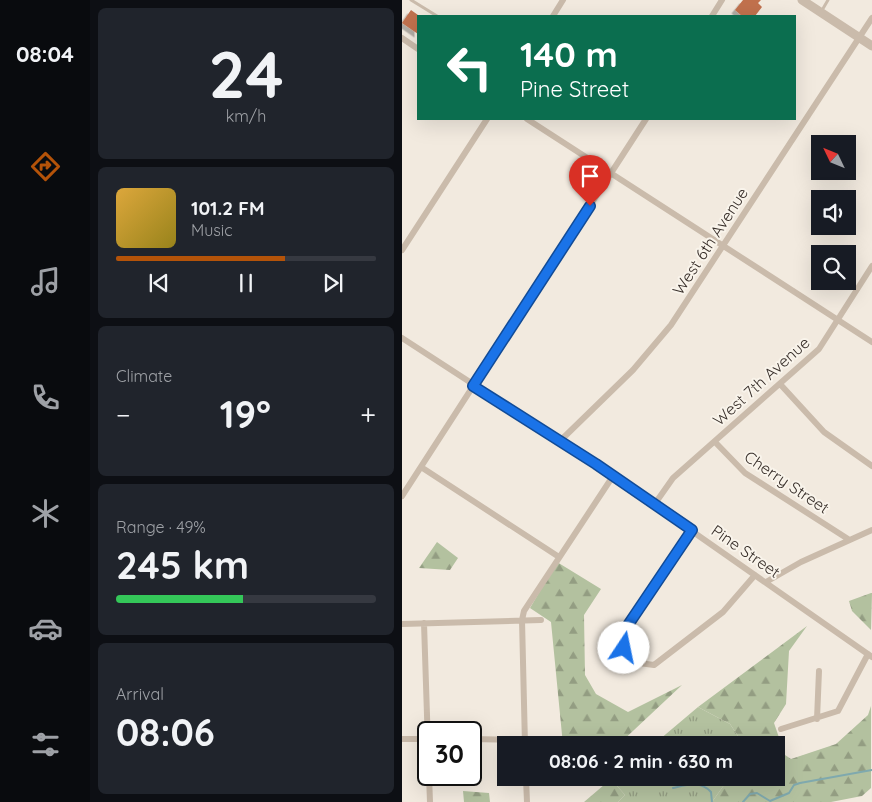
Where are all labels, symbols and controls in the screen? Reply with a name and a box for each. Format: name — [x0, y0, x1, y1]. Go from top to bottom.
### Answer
text: 140 m — [520, 32, 618, 76]
text: 24 — [208, 33, 284, 114]
icon: left — [437, 35, 502, 100]
text: 08:04 — [16, 40, 74, 68]
text: Pine Street — [520, 75, 629, 103]
text: km/h — [226, 106, 266, 126]
north arrow — [811, 135, 856, 180]
map controls — [811, 135, 856, 290]
icon: directions — [28, 149, 63, 184]
pin — [569, 155, 611, 206]
icon: arrive — [576, 162, 604, 190]
street label: West 6th Avenue — [668, 184, 752, 298]
button: sound — [811, 190, 856, 235]
text: 101.2 FM — [191, 196, 265, 220]
text: Music — [191, 220, 233, 240]
button: search — [811, 245, 856, 290]
icon: music — [28, 264, 63, 299]
icon: previous — [145, 269, 173, 297]
icon: pause — [232, 269, 260, 297]
icon: next — [319, 269, 347, 297]
street label: West 7th Avenue — [708, 332, 814, 430]
text: Climate — [116, 366, 172, 386]
icon: phone — [28, 380, 63, 415]
text: 19° — [220, 390, 271, 438]
text: − — [116, 397, 131, 432]
text: + — [360, 397, 376, 432]
street label: Cherry Street — [741, 446, 833, 518]
icon: climate — [28, 496, 63, 531]
text: Range · 49% — [116, 517, 206, 537]
street label: Pine Street — [708, 520, 784, 582]
text: 245 km — [116, 541, 249, 589]
icon: car — [28, 611, 63, 646]
position arrow — [597, 621, 649, 673]
text: Arrival — [116, 684, 164, 704]
text: 08:06 — [116, 708, 215, 756]
speed limit sign: 30 — [417, 721, 482, 786]
icon: filters — [28, 727, 63, 762]
text: 08:06 · 2 min · 630 m — [549, 749, 733, 773]

